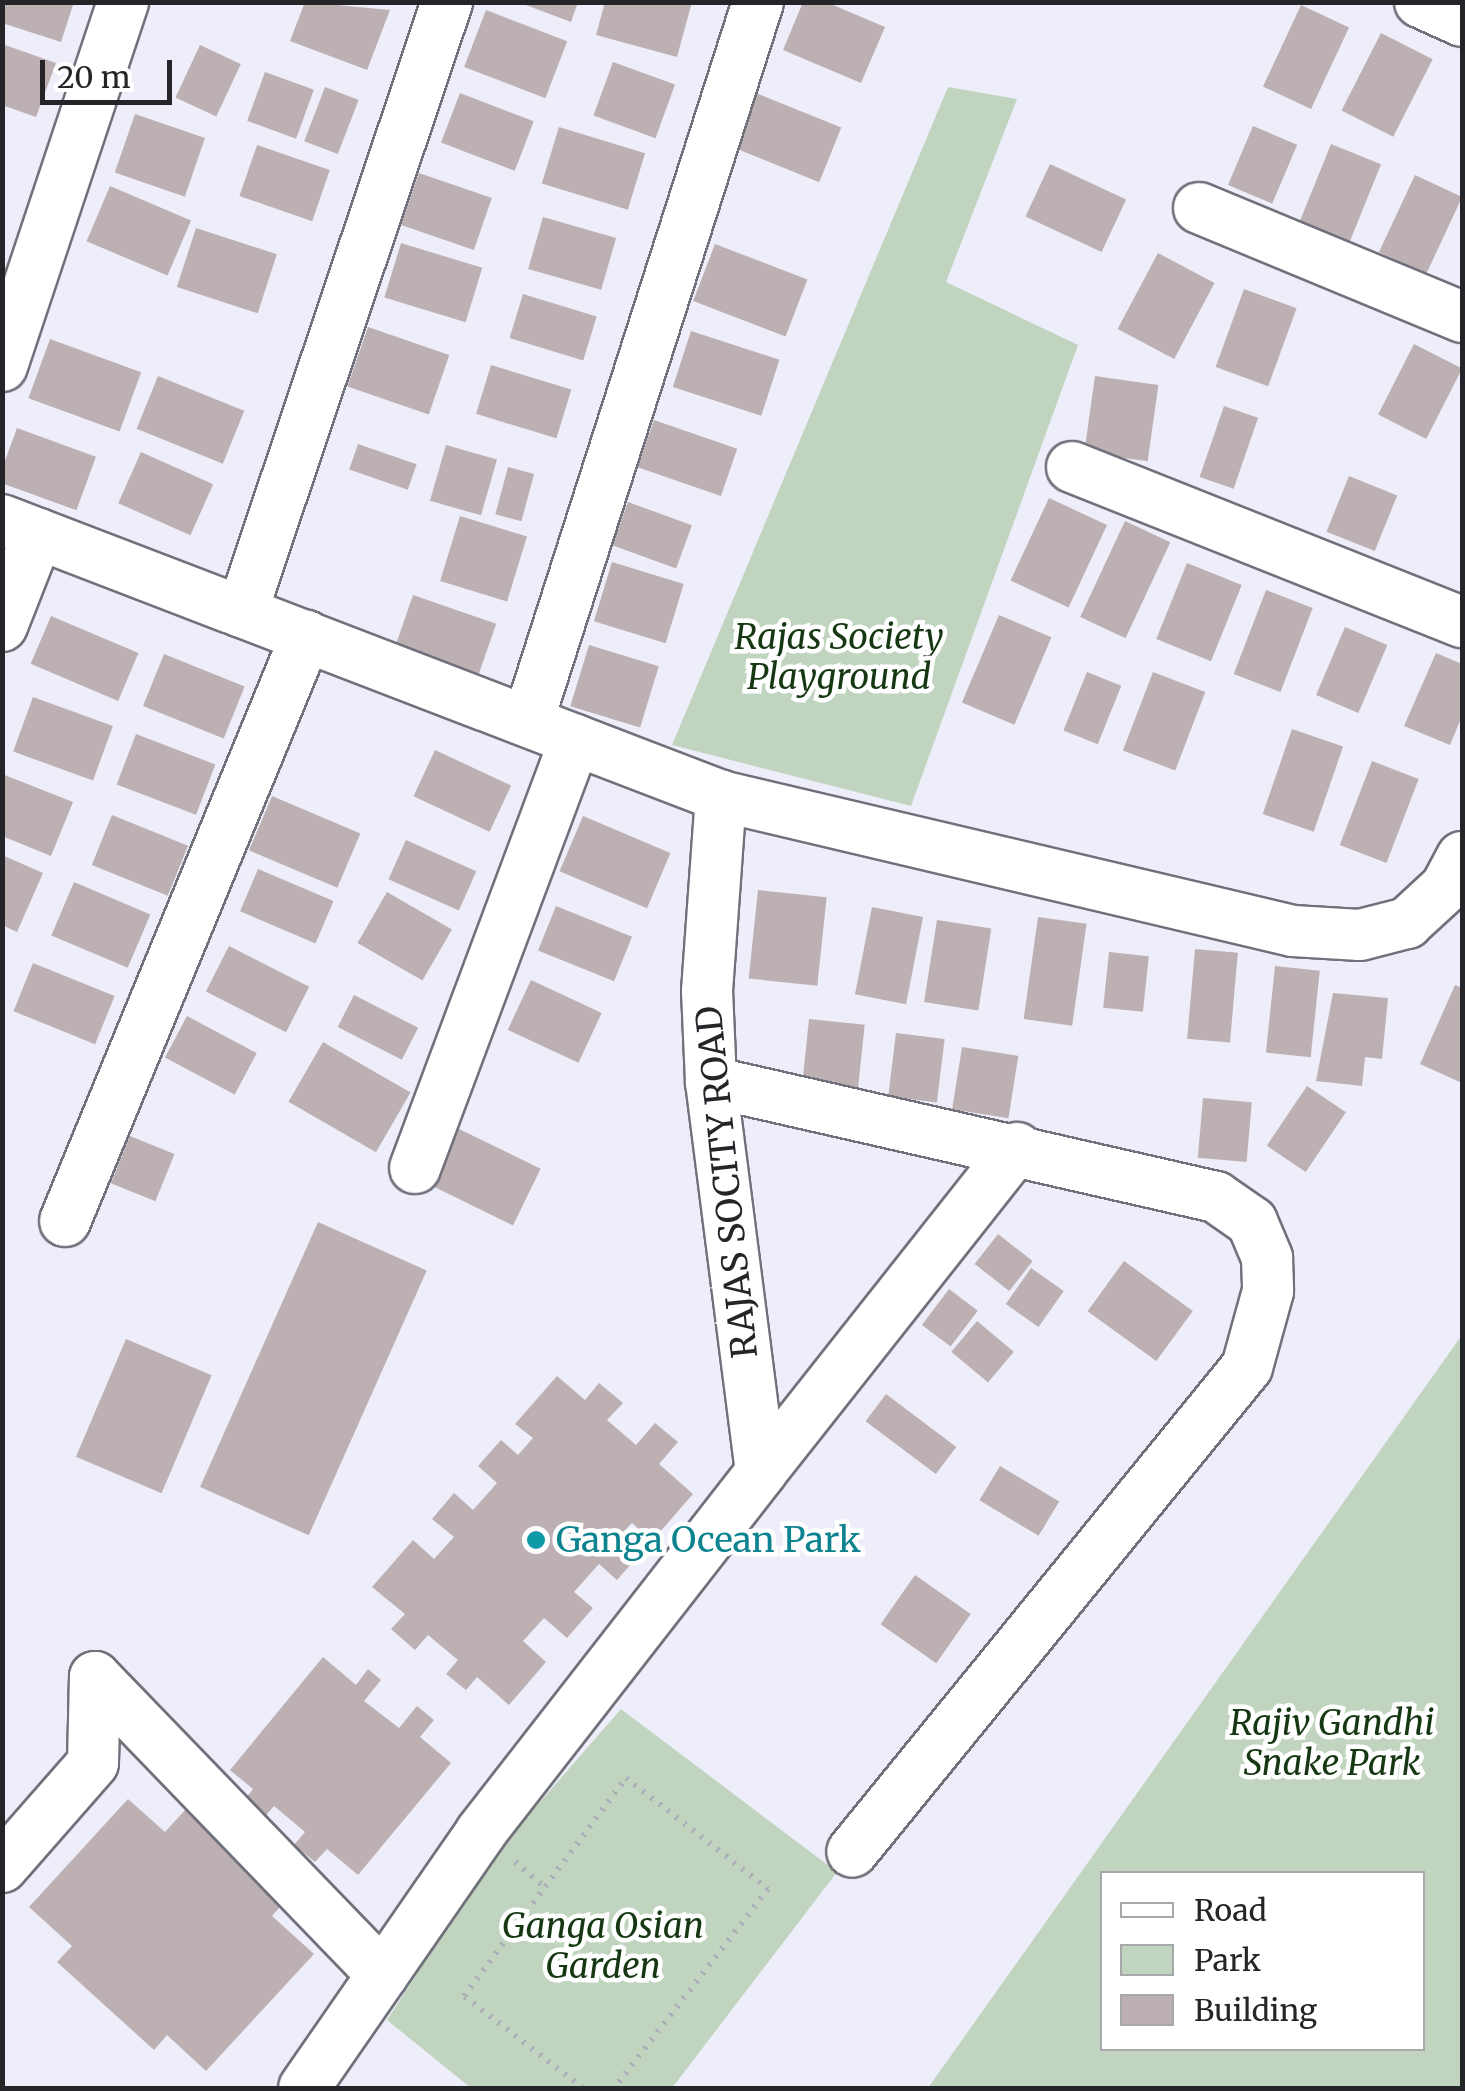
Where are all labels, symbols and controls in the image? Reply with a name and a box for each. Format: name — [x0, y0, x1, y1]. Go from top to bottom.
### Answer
scale bar — [45, 40, 178, 102]
text: 20 m — [57, 58, 130, 96]
park label: Rajas Society Playground — [734, 616, 944, 698]
street label: RAJAS SOCITY ROAD — [688, 1004, 766, 1360]
place label: Ganga Ocean Park — [556, 1519, 861, 1561]
marker: Ganga Ocean Park — [525, 1529, 547, 1551]
park label: Rajiv Gandhi Snake Park — [1229, 1702, 1435, 1784]
legend — [1100, 1871, 1425, 2051]
text: Road — [1194, 1891, 1267, 1929]
park label: Ganga Osian Garden — [502, 1905, 704, 1987]
text: Park — [1194, 1941, 1261, 1979]
text: Building — [1194, 1991, 1317, 2029]

